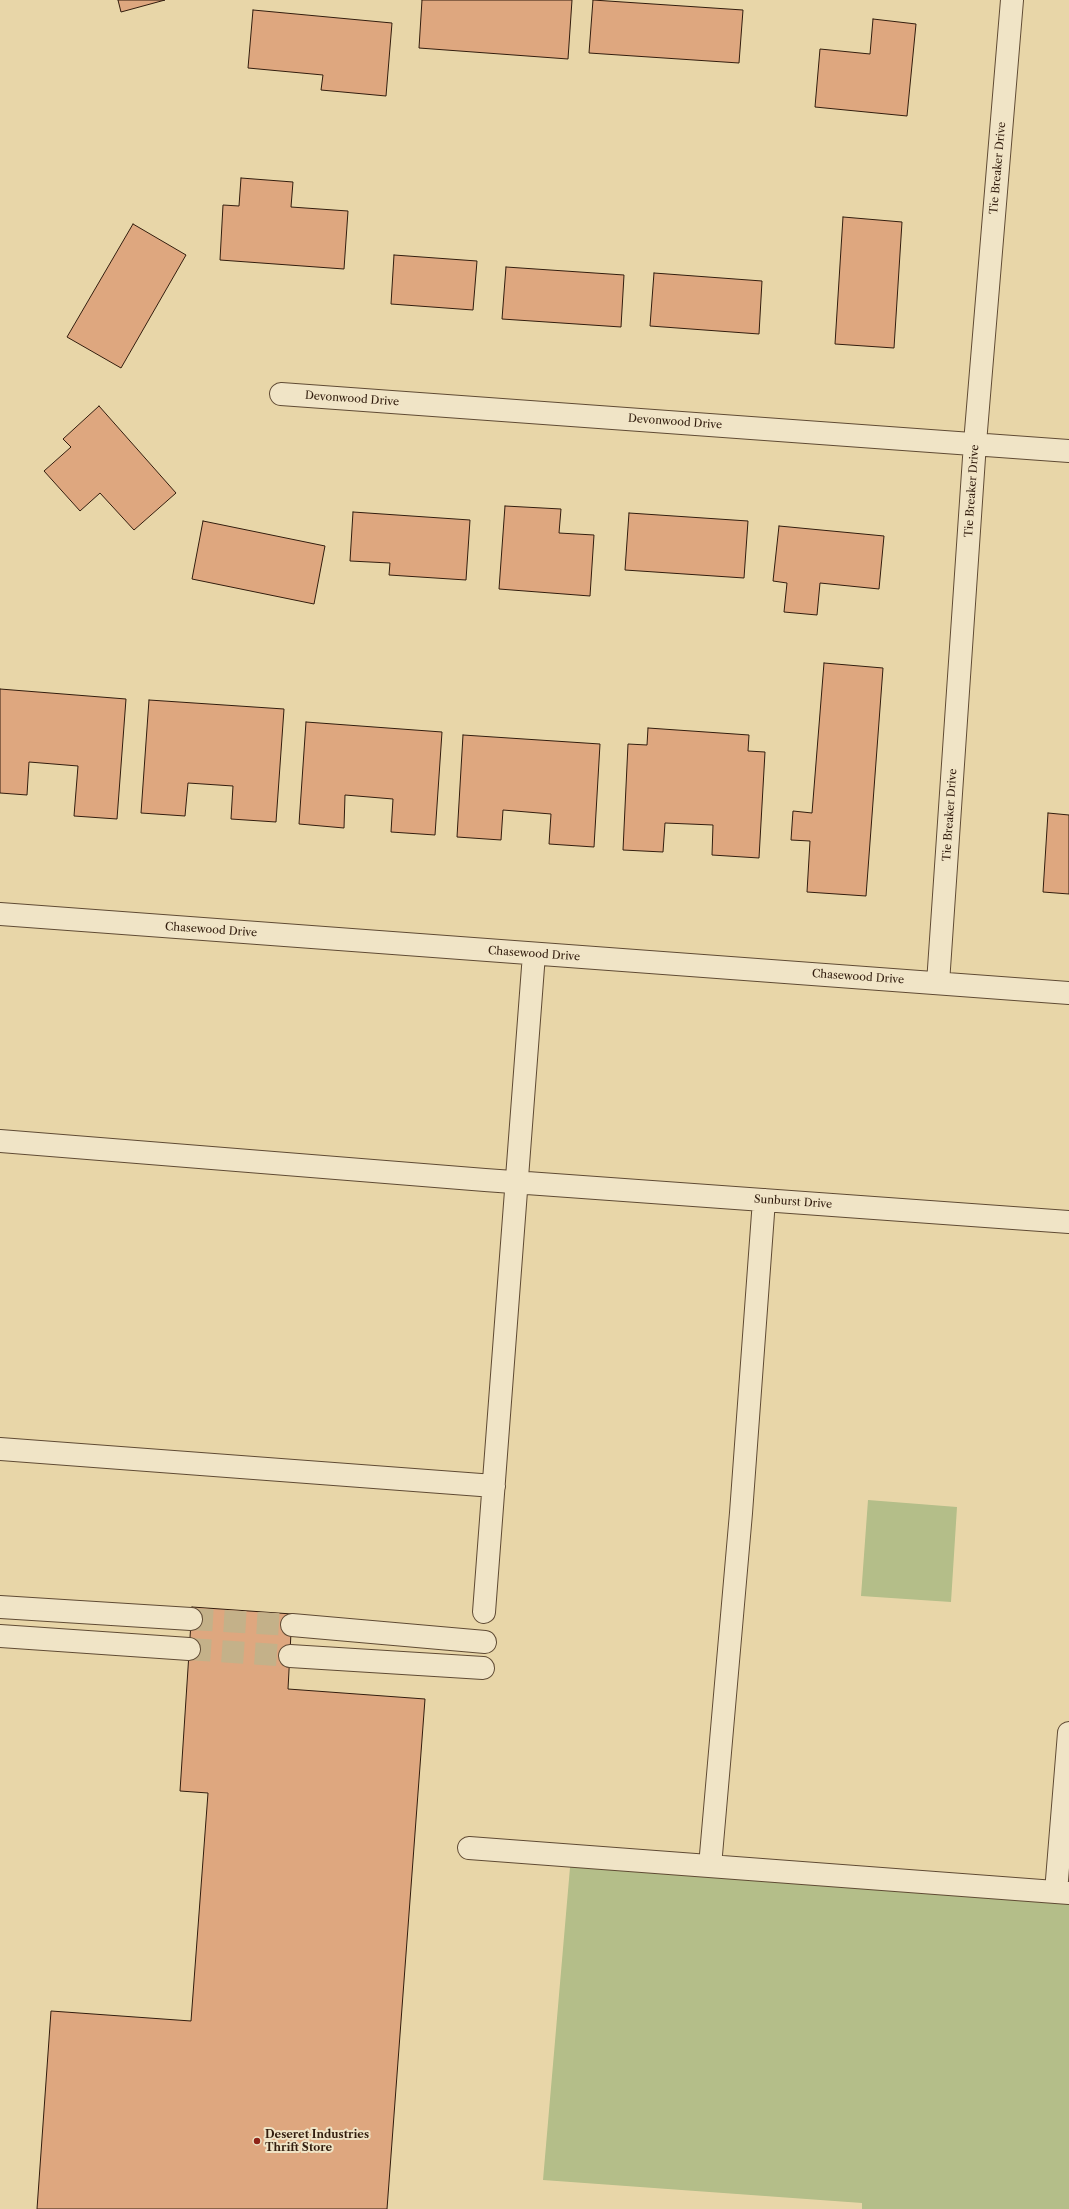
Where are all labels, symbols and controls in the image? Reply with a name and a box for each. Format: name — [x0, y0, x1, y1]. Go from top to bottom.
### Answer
street label: Tie Breaker Drive — [987, 121, 1009, 215]
street label: Devonwood Drive — [304, 389, 400, 409]
street label: Devonwood Drive — [627, 412, 723, 432]
street label: Tie Breaker Drive — [962, 444, 982, 538]
street label: Tie Breaker Drive — [940, 768, 960, 862]
street label: Chasewood Drive — [164, 920, 258, 940]
street label: Chasewood Drive — [487, 944, 581, 964]
street label: Chasewood Drive — [811, 967, 905, 987]
street label: Sunburst Drive — [753, 1193, 833, 1211]
place label: Deseret Industries Thrift Store — [265, 2128, 369, 2154]
marker: Deseret Industries Thrift Store — [252, 2136, 262, 2146]

